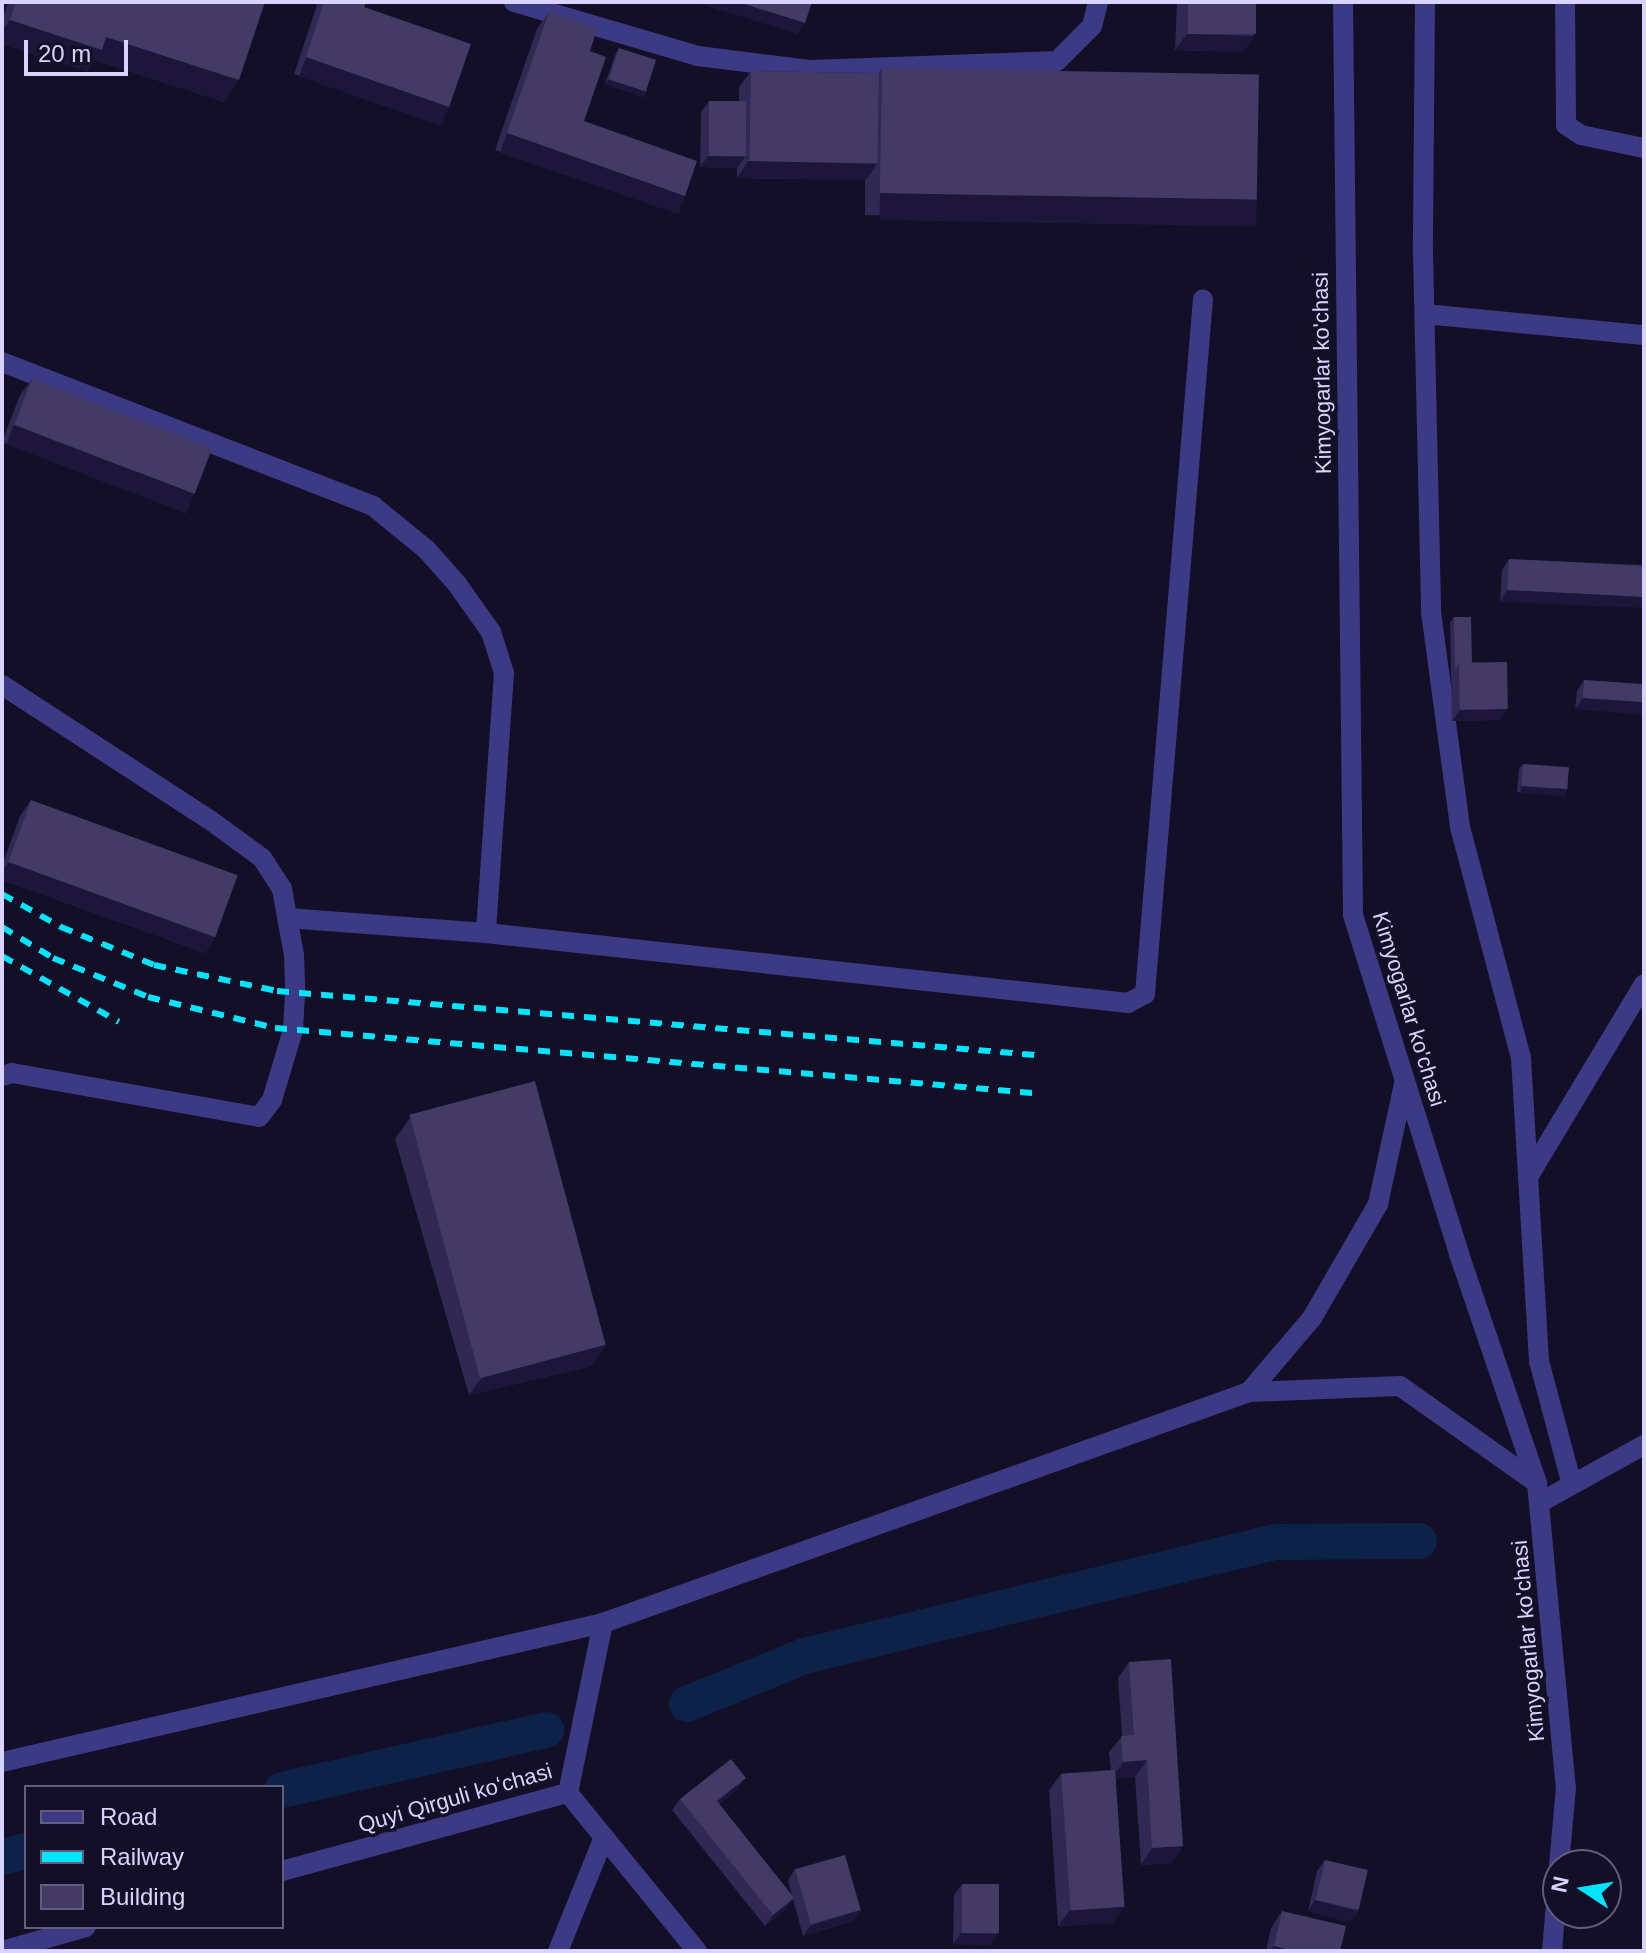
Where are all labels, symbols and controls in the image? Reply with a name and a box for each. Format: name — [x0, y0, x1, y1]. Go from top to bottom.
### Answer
scale bar — [28, 24, 132, 74]
text: 20 m — [38, 40, 91, 67]
street label: Kimyogarlar ko'chasi — [1307, 272, 1337, 474]
street label: Kimyogarlar ko'chasi — [1367, 908, 1451, 1110]
street label: Kimyogarlar ko'chasi — [1506, 1539, 1550, 1743]
street label: Quyi Qirguli koʻchasi — [355, 1758, 555, 1838]
legend — [24, 1785, 284, 1929]
text: Road — [100, 1803, 157, 1830]
text: Railway — [100, 1843, 184, 1870]
north arrow — [1542, 1849, 1622, 1929]
text: N — [1546, 1874, 1574, 1895]
text: Building — [100, 1883, 185, 1910]

